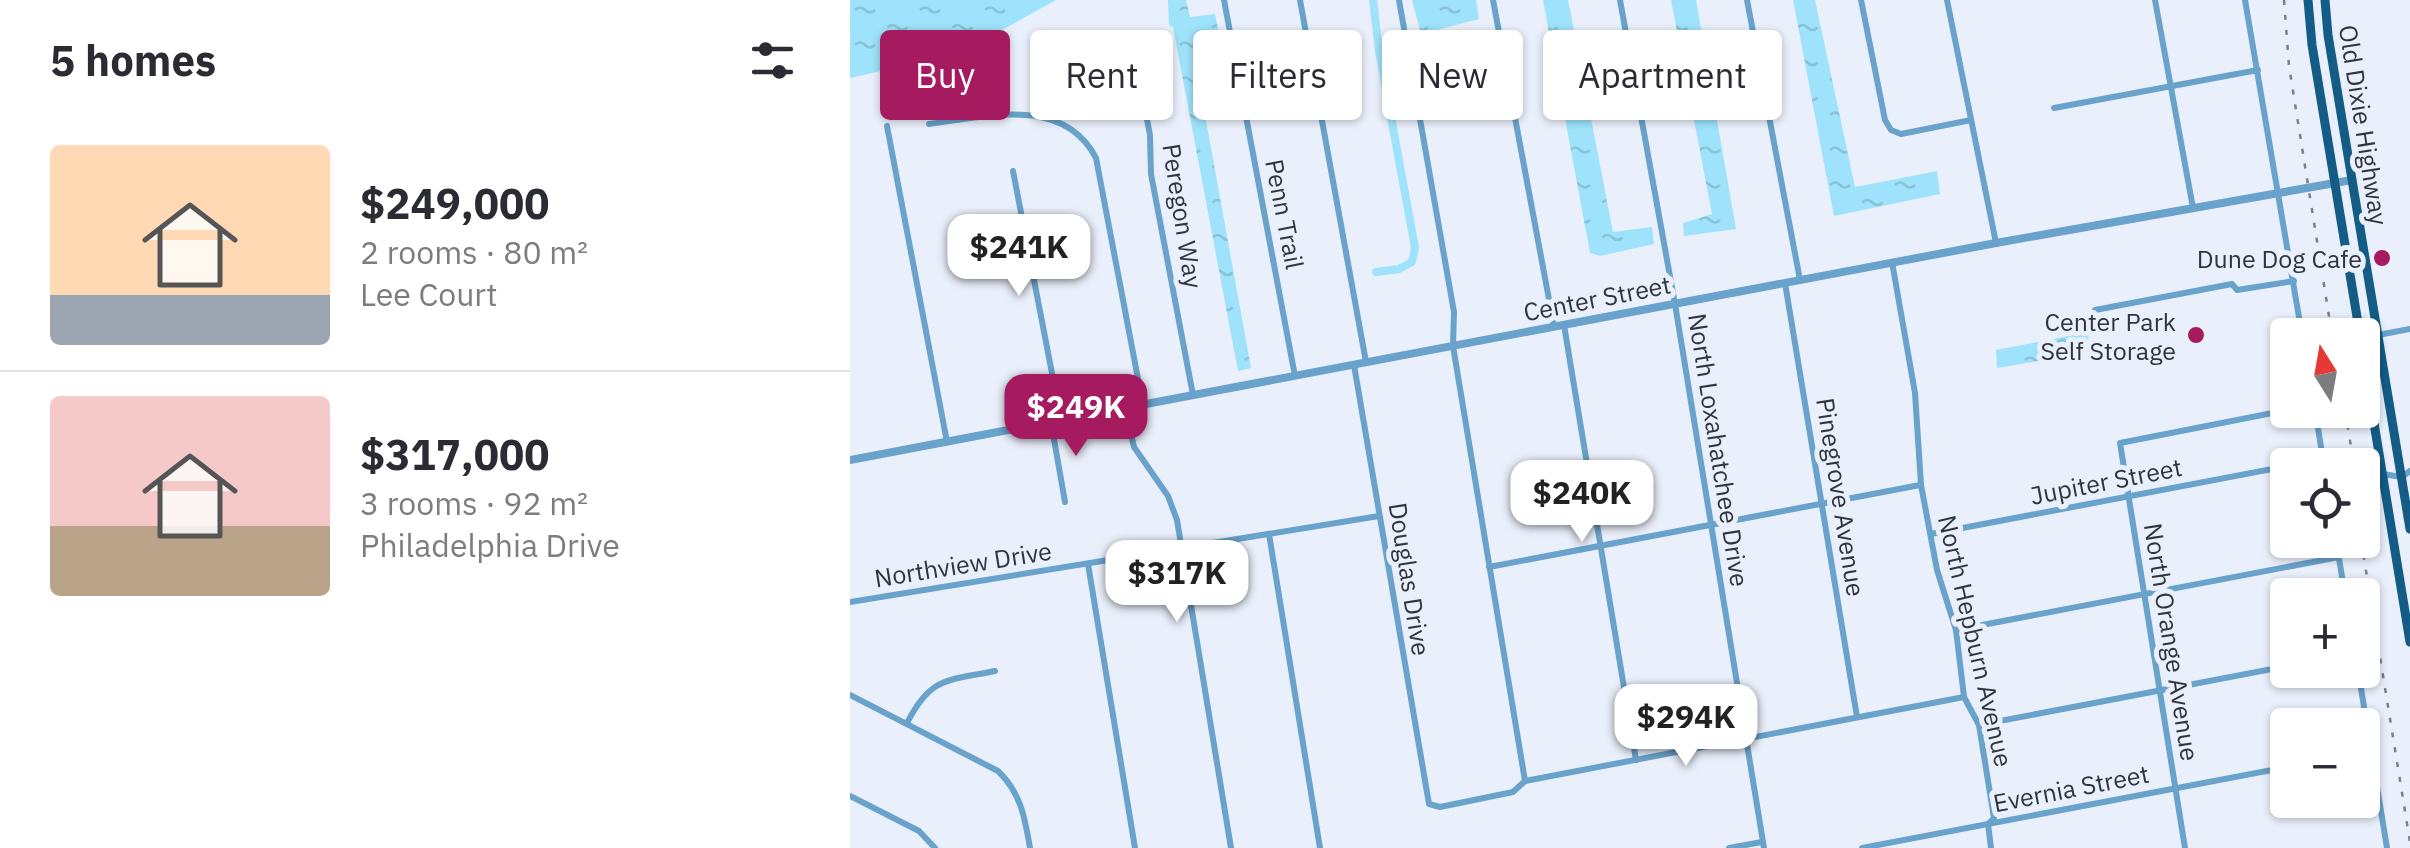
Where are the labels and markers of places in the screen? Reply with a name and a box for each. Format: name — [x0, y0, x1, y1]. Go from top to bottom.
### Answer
pin: $241K — [949, 214, 1089, 299]
place label: Dune Dog Cafe — [2197, 242, 2362, 275]
marker: Dune Dog Cafe — [2371, 247, 2393, 269]
place label: Center Park Self Storage — [2041, 305, 2176, 367]
marker: Center Park Self Storage — [2185, 324, 2207, 346]
pin: $249K — [1006, 374, 1146, 459]
pin: $240K — [1512, 460, 1652, 545]
pin: $317K — [1107, 540, 1247, 625]
pin: $294K — [1616, 684, 1756, 769]

